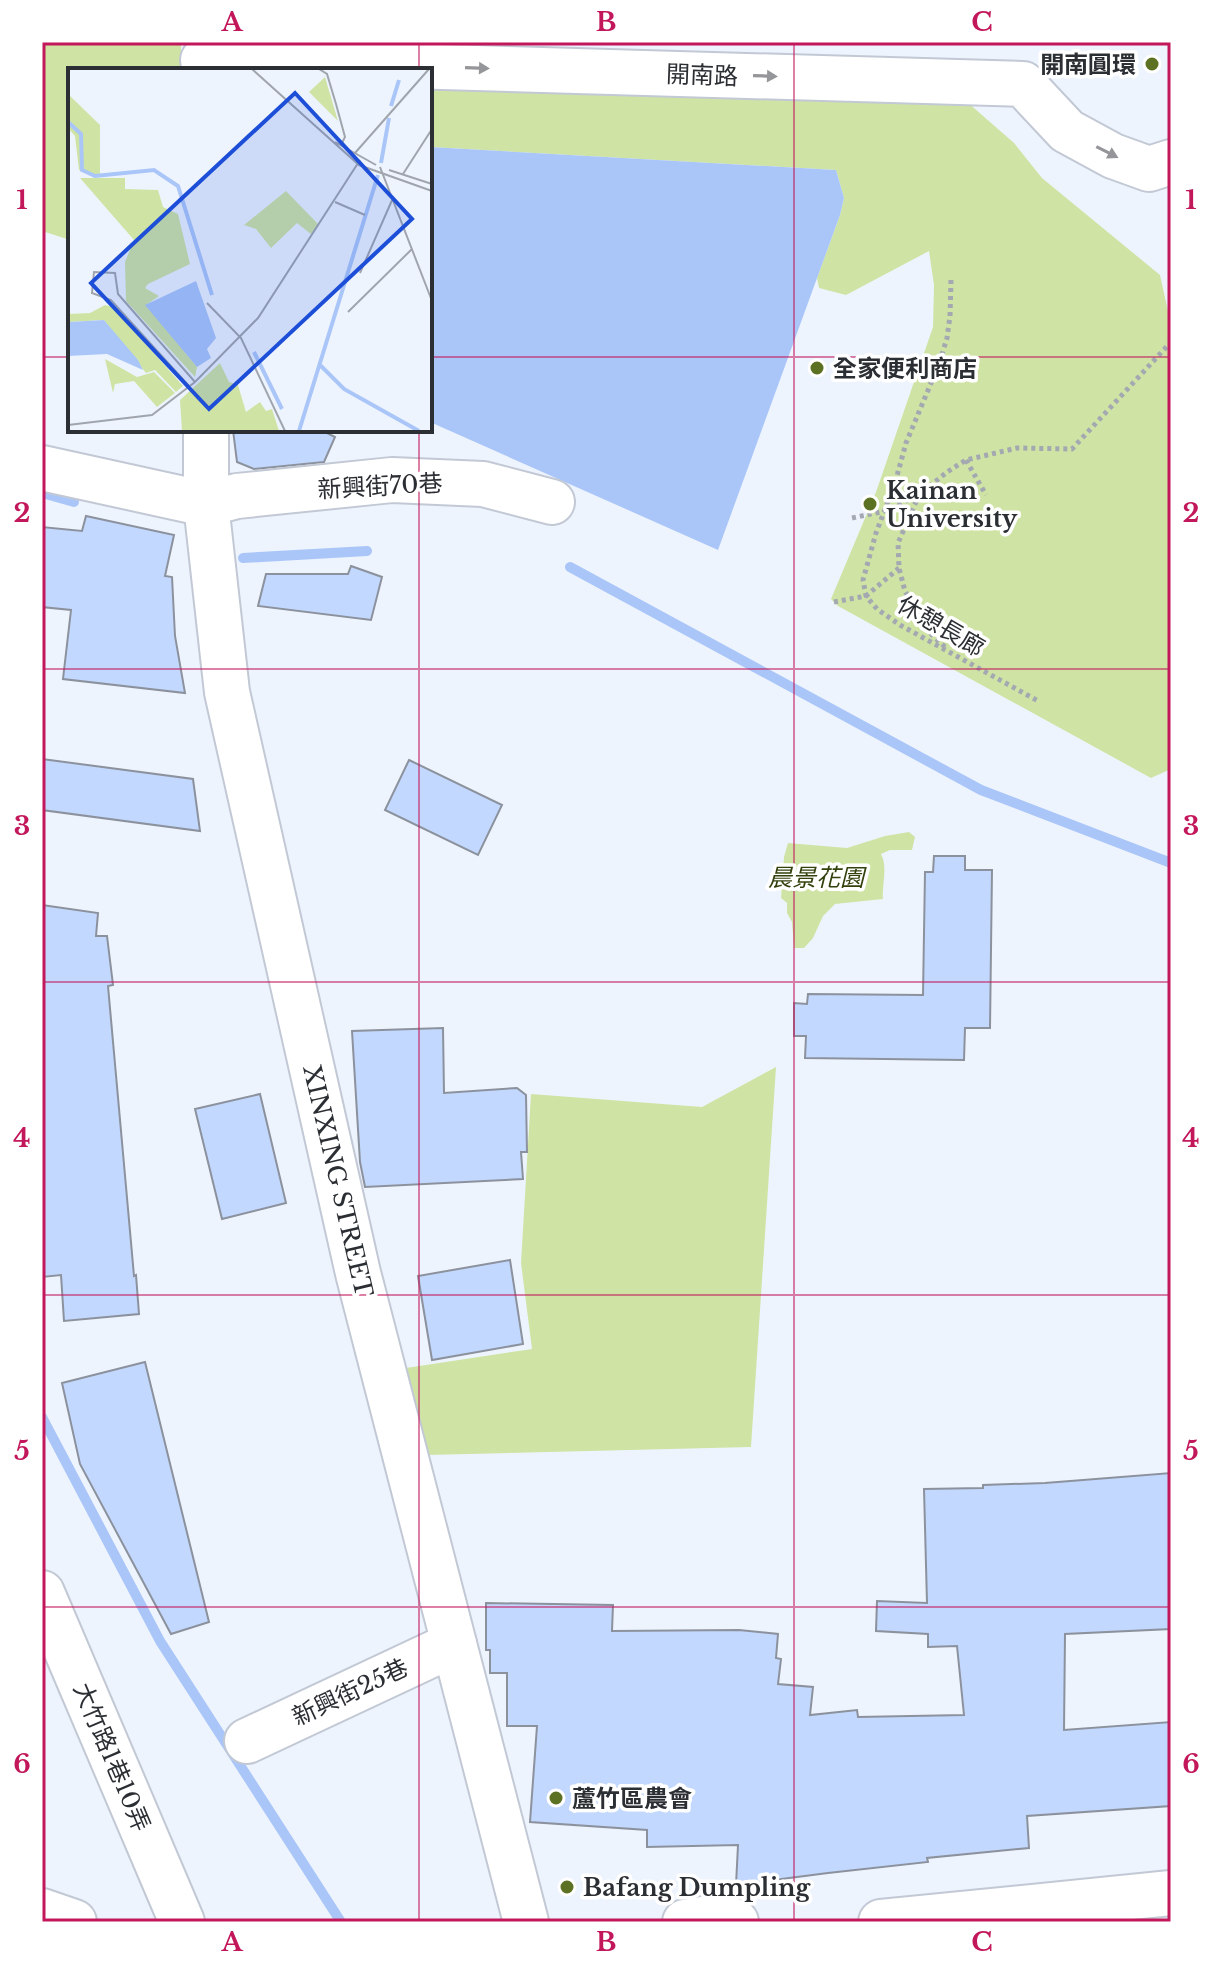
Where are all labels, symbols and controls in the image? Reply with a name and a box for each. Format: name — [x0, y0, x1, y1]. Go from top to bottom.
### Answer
text: A — [220, 6, 243, 38]
text: B — [596, 6, 616, 38]
text: C — [971, 6, 993, 38]
place label: 開南圓環 — [1040, 50, 1136, 79]
marker: 開南圓環 — [1143, 55, 1161, 73]
street label: 開南路 — [666, 59, 738, 91]
one-way arrow — [465, 62, 490, 74]
inset map — [68, 68, 432, 432]
one-way arrow — [753, 70, 778, 83]
one-way arrow — [1096, 146, 1119, 159]
text: 1 — [16, 184, 28, 216]
text: 1 — [1185, 184, 1197, 216]
place label: 全家便利商店 — [833, 354, 977, 383]
marker: 全家便利商店 — [808, 359, 826, 377]
street label: 新興街70巷 — [317, 468, 443, 504]
place label: Kainan University — [886, 476, 1018, 533]
marker: Kainan University — [861, 495, 879, 513]
text: 2 — [14, 497, 30, 529]
text: 2 — [1183, 497, 1199, 529]
street label: 休憩長廊 — [892, 589, 990, 663]
text: 3 — [14, 810, 30, 842]
text: 3 — [1183, 810, 1199, 842]
park label: 晨景花園 — [768, 863, 867, 892]
street label: XINXING STREET — [297, 1062, 379, 1300]
text: 4 — [13, 1122, 31, 1154]
text: 4 — [1182, 1122, 1200, 1154]
text: 5 — [14, 1435, 30, 1467]
text: 5 — [1183, 1435, 1199, 1467]
street label: 新興街25巷 — [287, 1653, 413, 1731]
street label: 大竹路1巷10弄 — [68, 1678, 156, 1836]
text: 6 — [13, 1748, 31, 1780]
text: 6 — [1182, 1748, 1200, 1780]
place label: 蘆竹區農會 — [572, 1784, 692, 1813]
marker: 蘆竹區農會 — [547, 1789, 565, 1807]
place label: Bafang Dumpling — [583, 1873, 811, 1902]
marker: Bafang Dumpling — [558, 1878, 576, 1896]
text: A — [220, 1926, 243, 1958]
text: B — [596, 1926, 616, 1958]
text: C — [971, 1926, 993, 1958]

